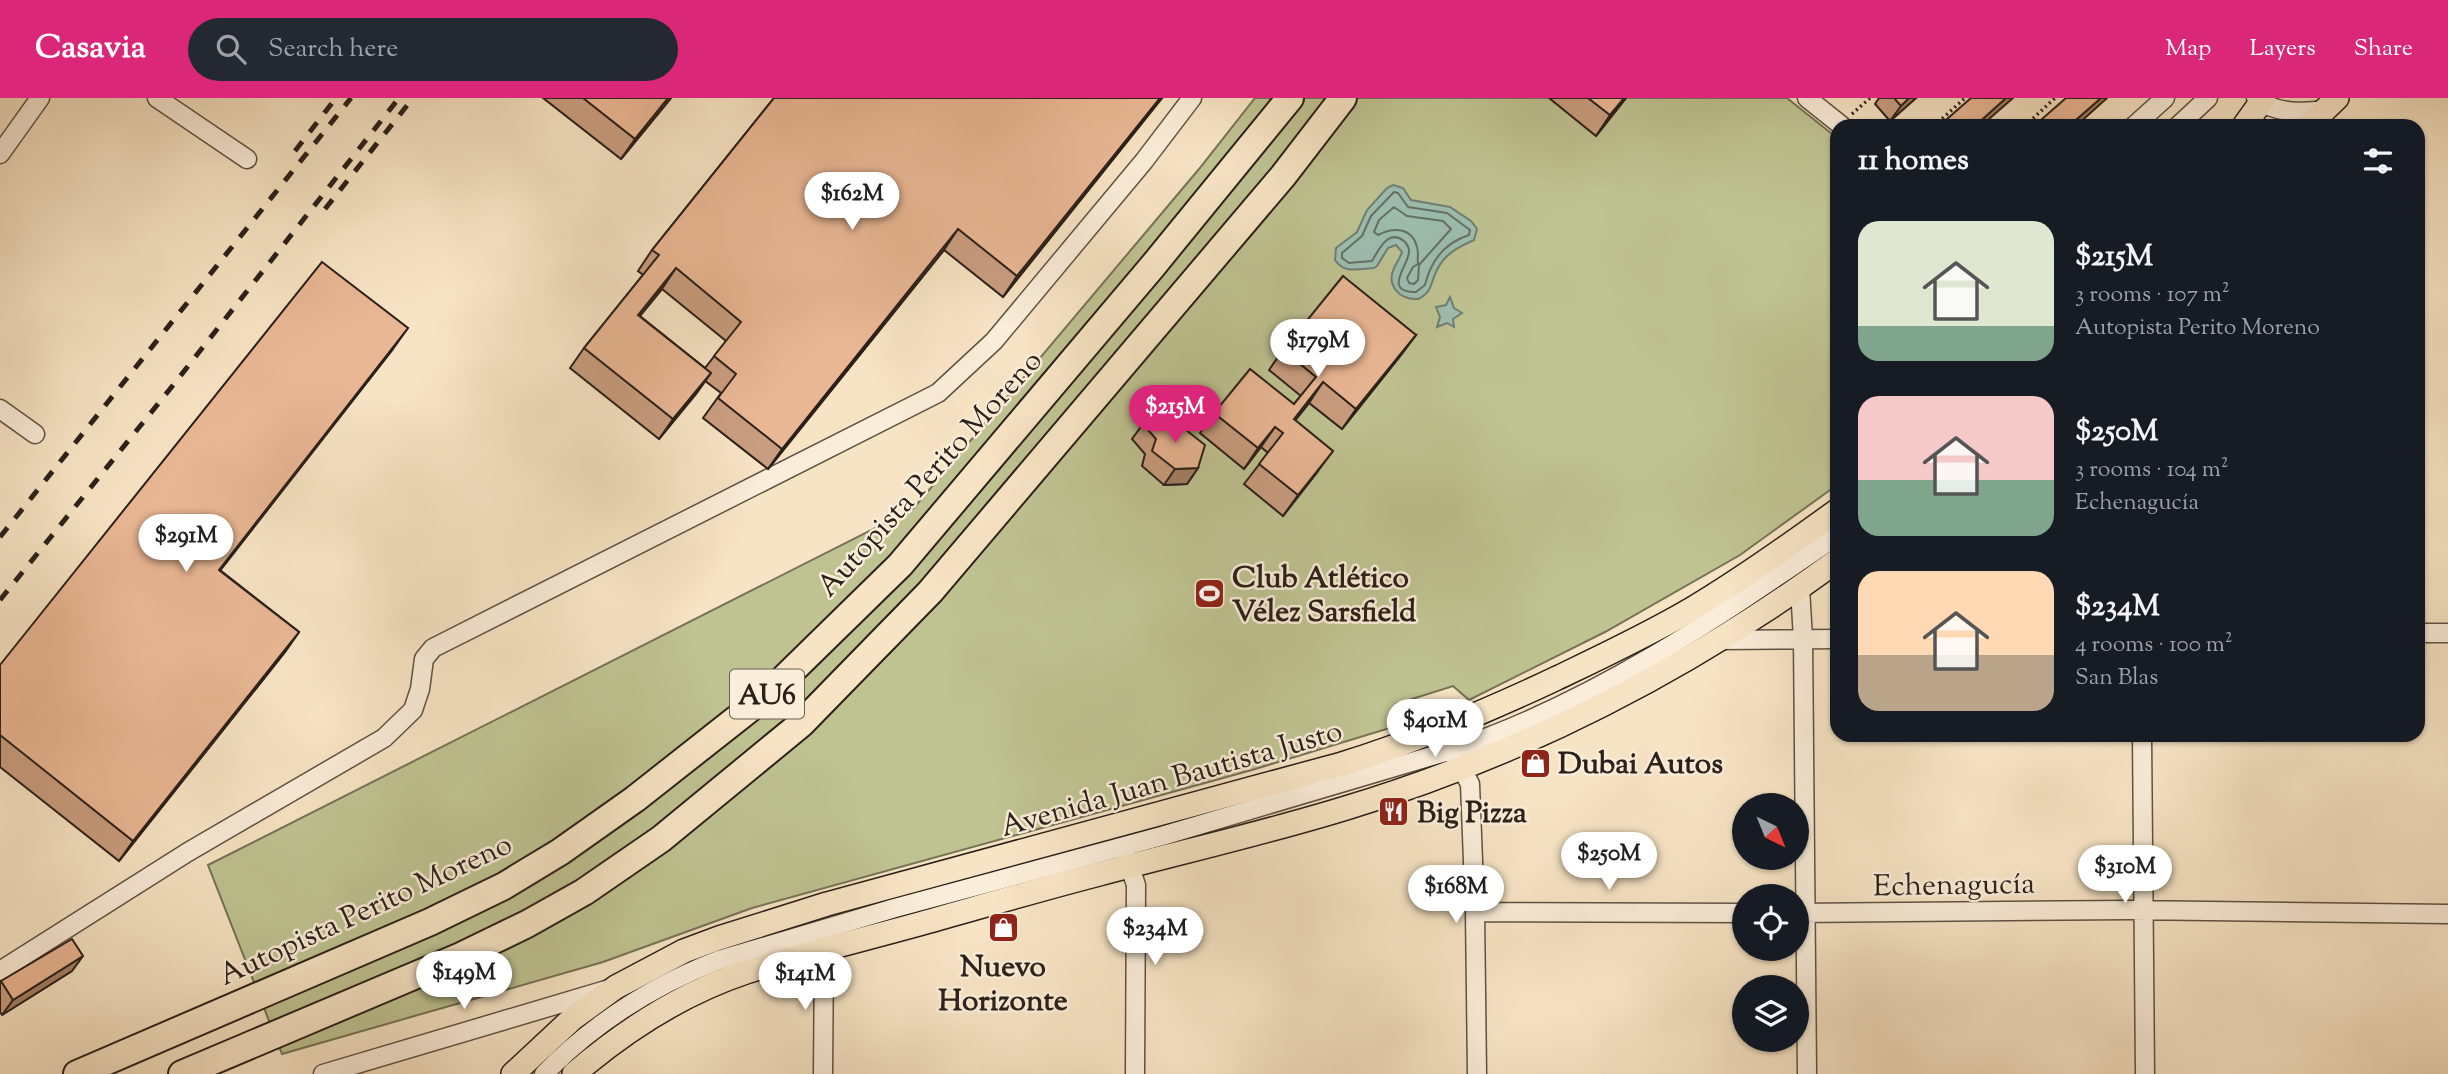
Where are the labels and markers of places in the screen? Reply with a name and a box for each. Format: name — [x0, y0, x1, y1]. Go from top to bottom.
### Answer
pin: $162M — [803, 172, 901, 232]
pin: $179M — [1269, 320, 1367, 379]
pin: $215M — [1126, 386, 1224, 445]
pin: $291M — [137, 514, 235, 574]
place label: Club Atlético Vélez Sarsfield — [1232, 558, 1416, 635]
sports icon: Club Atlético Vélez Sarsfield — [1192, 577, 1226, 611]
pin: $401M — [1386, 700, 1484, 759]
place label: Dubai Autos — [1558, 744, 1723, 787]
shop icon: Dubai Autos — [1518, 746, 1552, 780]
place label: Big Pizza — [1417, 793, 1527, 836]
restaurant icon: Big Pizza — [1377, 795, 1411, 829]
pin: $250M — [1560, 832, 1658, 892]
pin: $310M — [2076, 846, 2174, 905]
pin: $168M — [1407, 866, 1505, 925]
pin: $234M — [1106, 908, 1204, 967]
shop icon: Nuevo Horizonte — [986, 911, 1020, 945]
place label: Nuevo Horizonte — [938, 947, 1068, 1024]
pin: $149M — [415, 951, 513, 1011]
pin: $141M — [756, 953, 854, 1012]

